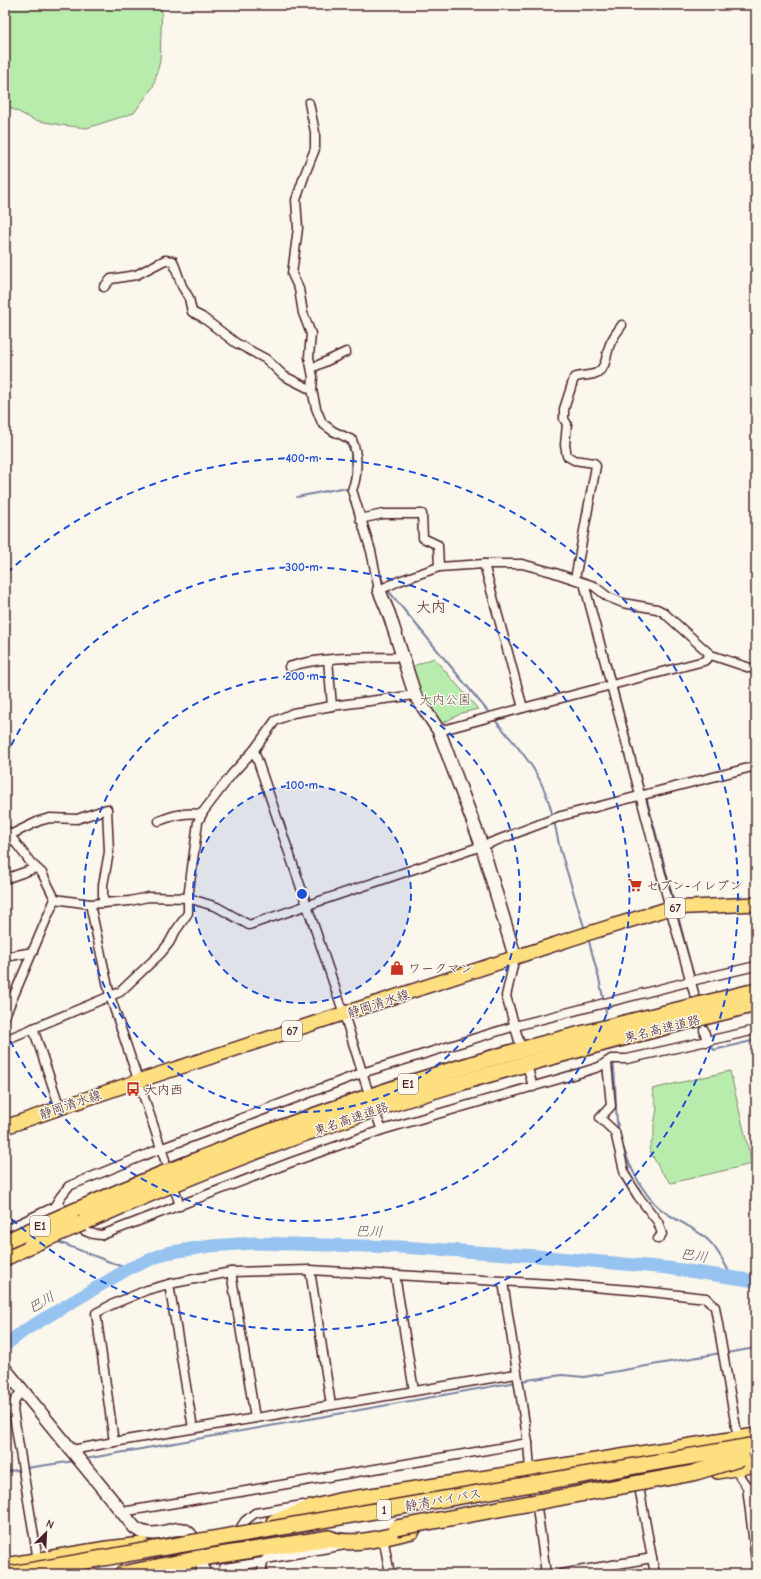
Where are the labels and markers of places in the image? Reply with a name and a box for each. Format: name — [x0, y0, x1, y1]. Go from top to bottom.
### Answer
supermarket icon: セブン-イレブン — [627, 877, 643, 893]
place label: セブン-イレブン — [646, 878, 742, 893]
centre of rings — [295, 887, 309, 901]
shop icon: ワークマン — [389, 960, 405, 976]
place label: ワークマン — [408, 961, 473, 976]
bus stop icon: 大内西 — [125, 1081, 141, 1097]
place label: 大内西 — [144, 1082, 183, 1097]

